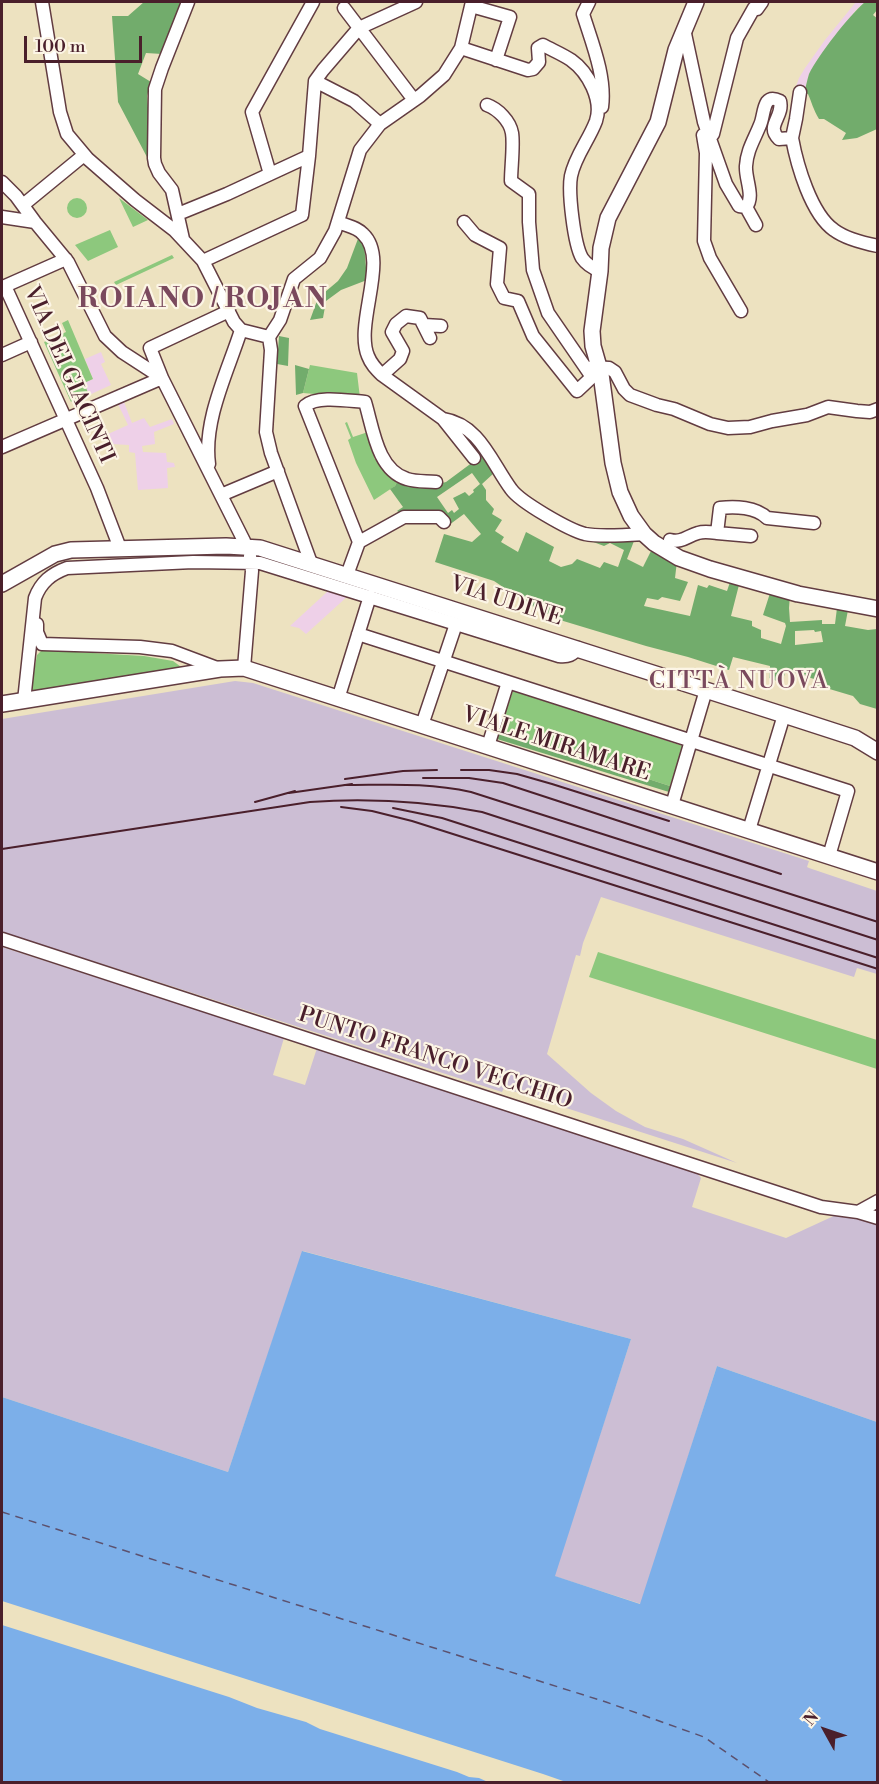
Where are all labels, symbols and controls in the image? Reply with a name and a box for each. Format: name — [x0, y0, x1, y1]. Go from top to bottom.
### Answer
scale bar — [27, 24, 146, 62]
text: 100 m — [35, 35, 86, 58]
street label: VIA DEI GIACINTI — [17, 282, 119, 468]
district label: ROIANO / ROJAN — [78, 283, 328, 317]
street label: VIA UDINE — [446, 571, 566, 633]
district label: CITTÀ NUOVA — [649, 668, 829, 696]
street label: VIALE MIRAMARE — [459, 702, 653, 788]
street label: PUNTO FRANCO VECCHIO — [295, 1002, 575, 1116]
north arrow — [795, 1700, 855, 1760]
text: N — [799, 1707, 823, 1730]

